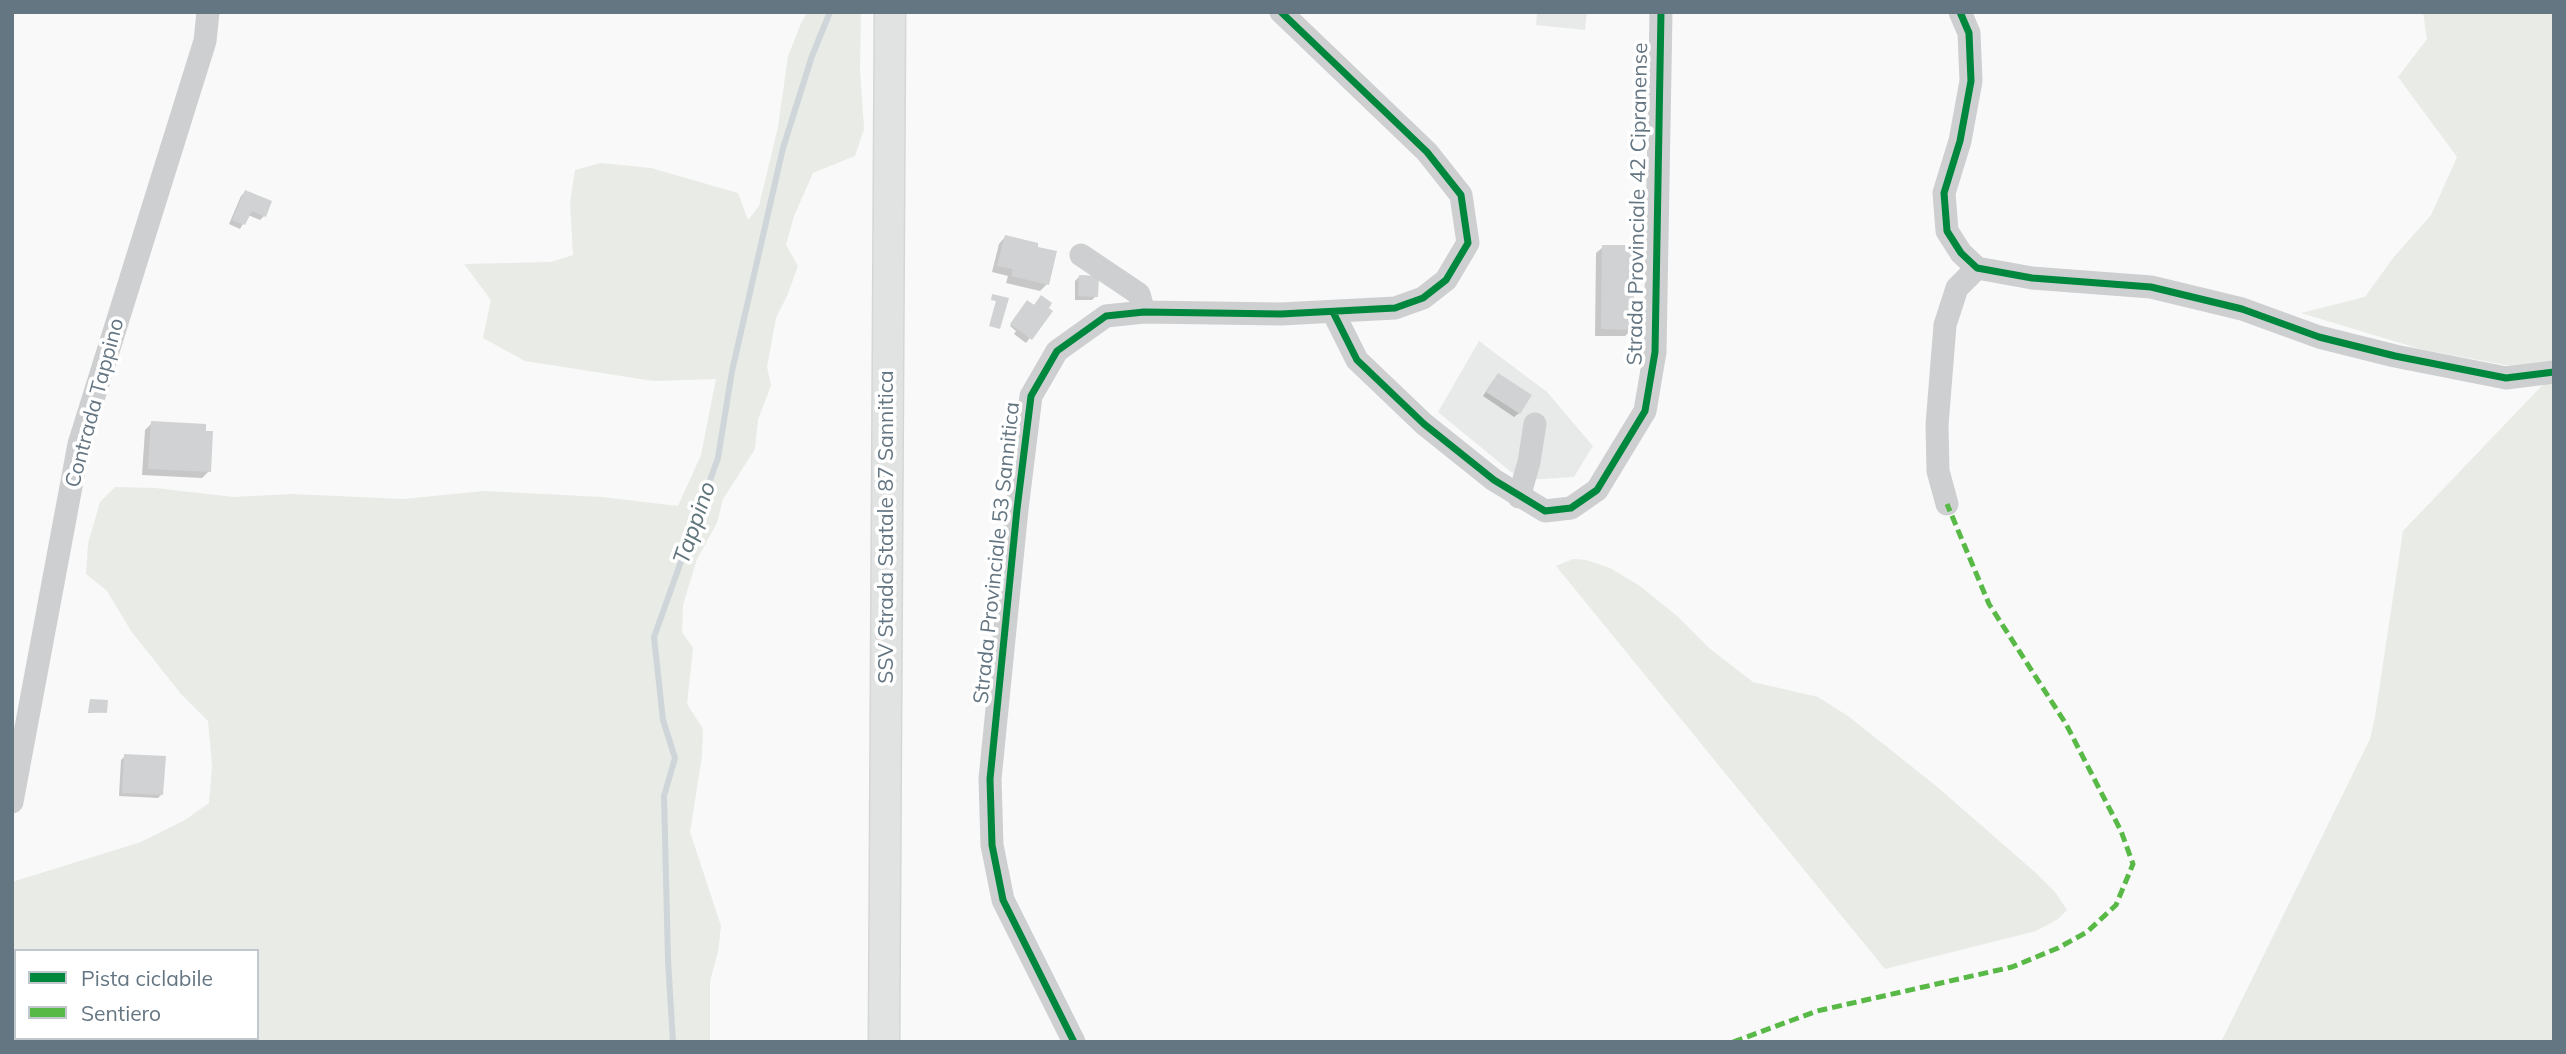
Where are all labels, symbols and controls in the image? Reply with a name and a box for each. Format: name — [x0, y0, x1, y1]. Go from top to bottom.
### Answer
street label: Strada Provinciale 42 Cipranense — [1623, 42, 1653, 366]
street label: Contrada Tappino — [60, 316, 130, 490]
street label: SSV Strada Statale 87 Sannitica — [874, 370, 900, 684]
street label: Strada Provinciale 53 Sannitica — [969, 401, 1025, 705]
water label: Tappino — [668, 478, 722, 568]
legend — [14, 949, 259, 1040]
text: Pista ciclabile — [81, 965, 213, 991]
text: Sentiero — [81, 1000, 161, 1026]

